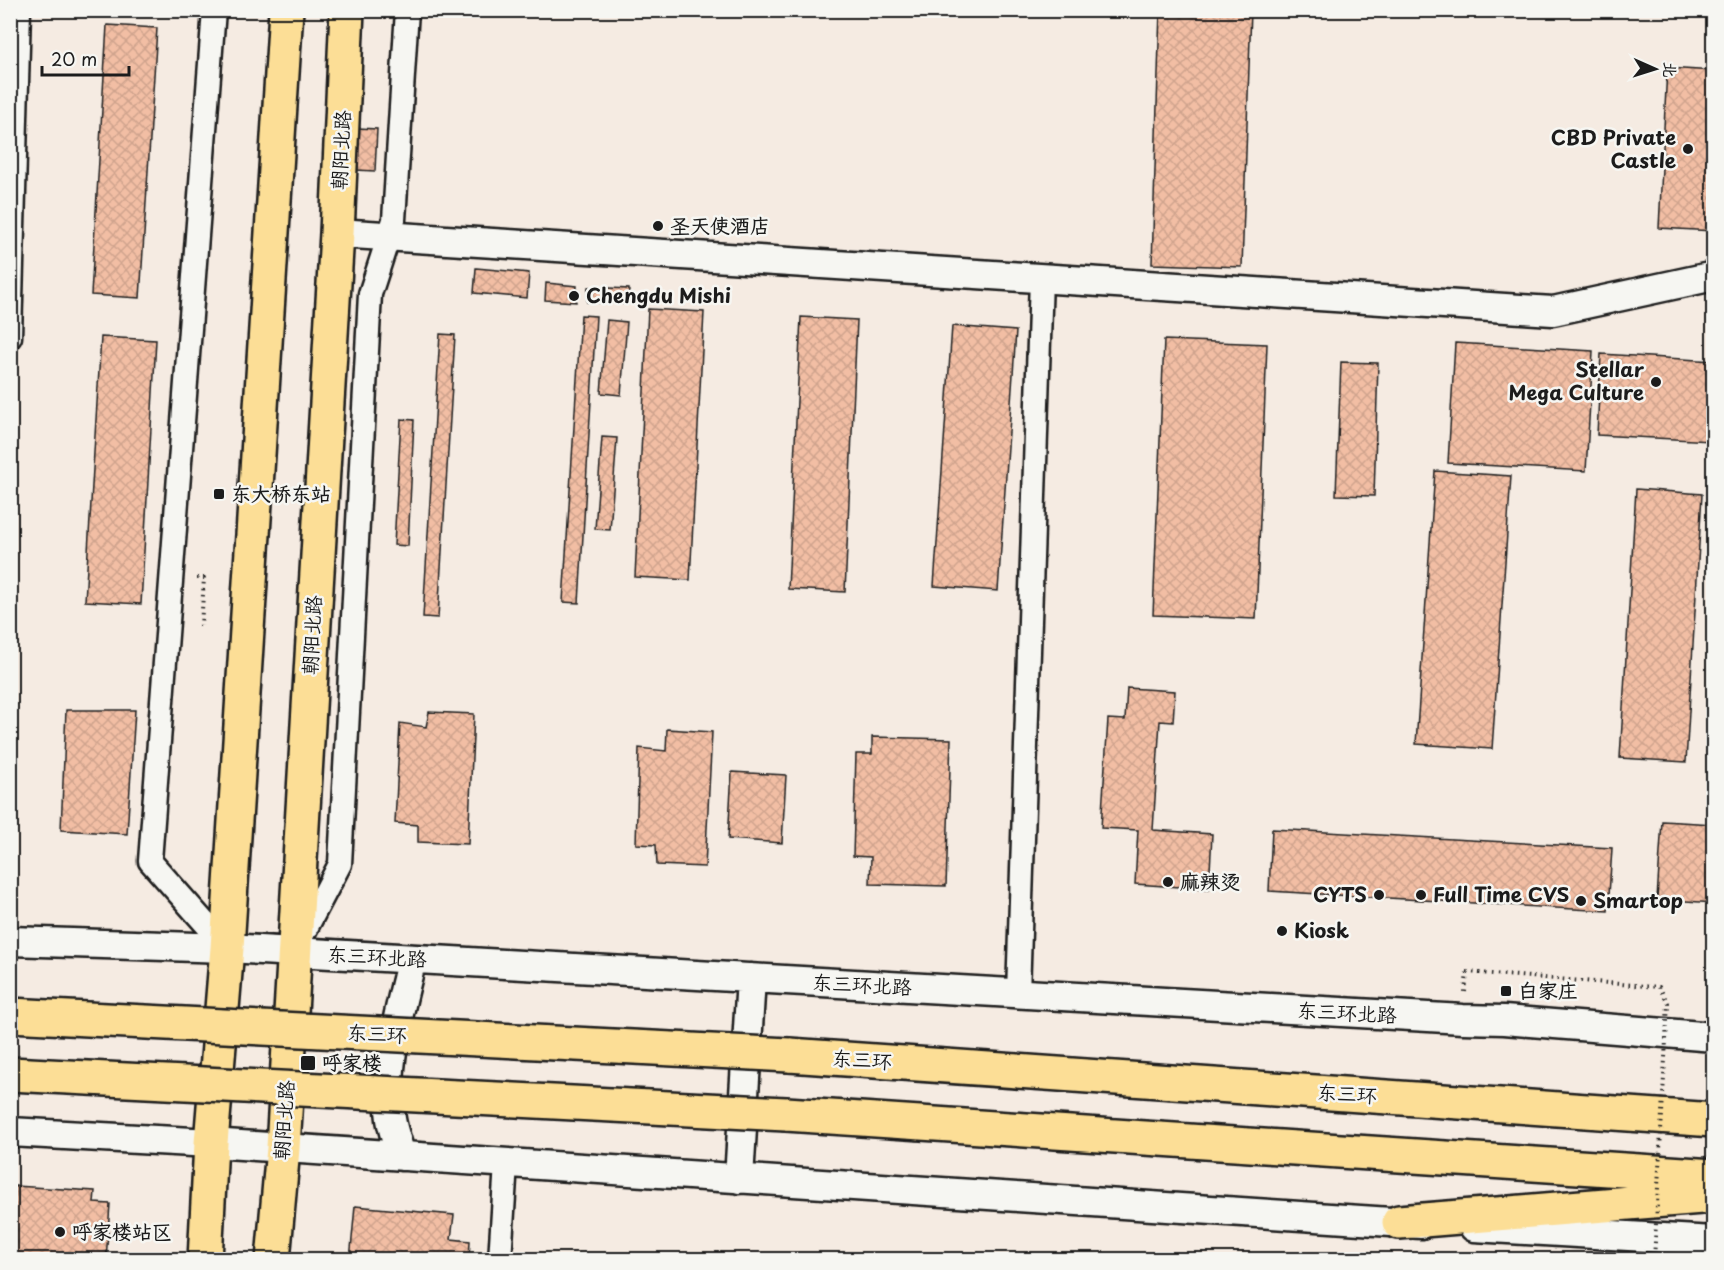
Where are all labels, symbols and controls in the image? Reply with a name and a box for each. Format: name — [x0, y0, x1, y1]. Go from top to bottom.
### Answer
scale bar — [42, 39, 129, 77]
north arrow — [1625, 39, 1685, 99]
text: 20 m — [51, 45, 97, 72]
text: 北 — [1659, 61, 1683, 78]
street label: 朝阳北路 — [323, 108, 357, 191]
place label: CBD Private Castle — [1551, 122, 1676, 175]
marker: CBD Private Castle — [1681, 142, 1695, 156]
place label: 圣天使酒店 — [670, 210, 770, 240]
marker: 圣天使酒店 — [651, 219, 665, 233]
place label: Chengdu Mishi — [586, 280, 731, 310]
marker: Chengdu Mishi — [567, 289, 581, 303]
place label: Stellar Mega Culture — [1508, 354, 1645, 407]
marker: Stellar Mega Culture — [1649, 375, 1663, 389]
place label: 东大桥东站 — [231, 478, 331, 508]
marker: 东大桥东站 — [212, 487, 226, 501]
street label: 朝阳北路 — [294, 593, 328, 676]
place label: 麻辣烫 — [1180, 866, 1240, 896]
marker: 麻辣烫 — [1161, 875, 1175, 889]
place label: CYTS — [1313, 879, 1367, 909]
place label: Full Time CVS — [1433, 879, 1569, 909]
place label: Smartop — [1593, 885, 1683, 915]
marker: CYTS — [1372, 888, 1386, 902]
marker: Full Time CVS — [1414, 888, 1428, 902]
marker: Smartop — [1574, 894, 1588, 908]
place label: Kiosk — [1294, 915, 1349, 945]
marker: Kiosk — [1275, 924, 1289, 938]
street label: 东三环北路 — [326, 938, 429, 974]
street label: 东三环北路 — [811, 966, 914, 1002]
place label: 白家庄 — [1518, 975, 1578, 1005]
marker: 白家庄 — [1499, 984, 1513, 998]
street label: 东三环北路 — [1296, 994, 1399, 1030]
street label: 东三环 — [346, 1016, 408, 1050]
street label: 东三环 — [831, 1042, 893, 1076]
place label: 呼家楼 — [322, 1047, 382, 1077]
marker: 呼家楼 — [299, 1054, 317, 1072]
street label: 东三环 — [1316, 1076, 1378, 1110]
street label: 朝阳北路 — [265, 1078, 301, 1161]
place label: 呼家楼站区 — [72, 1216, 172, 1246]
marker: 呼家楼站区 — [53, 1225, 67, 1239]

